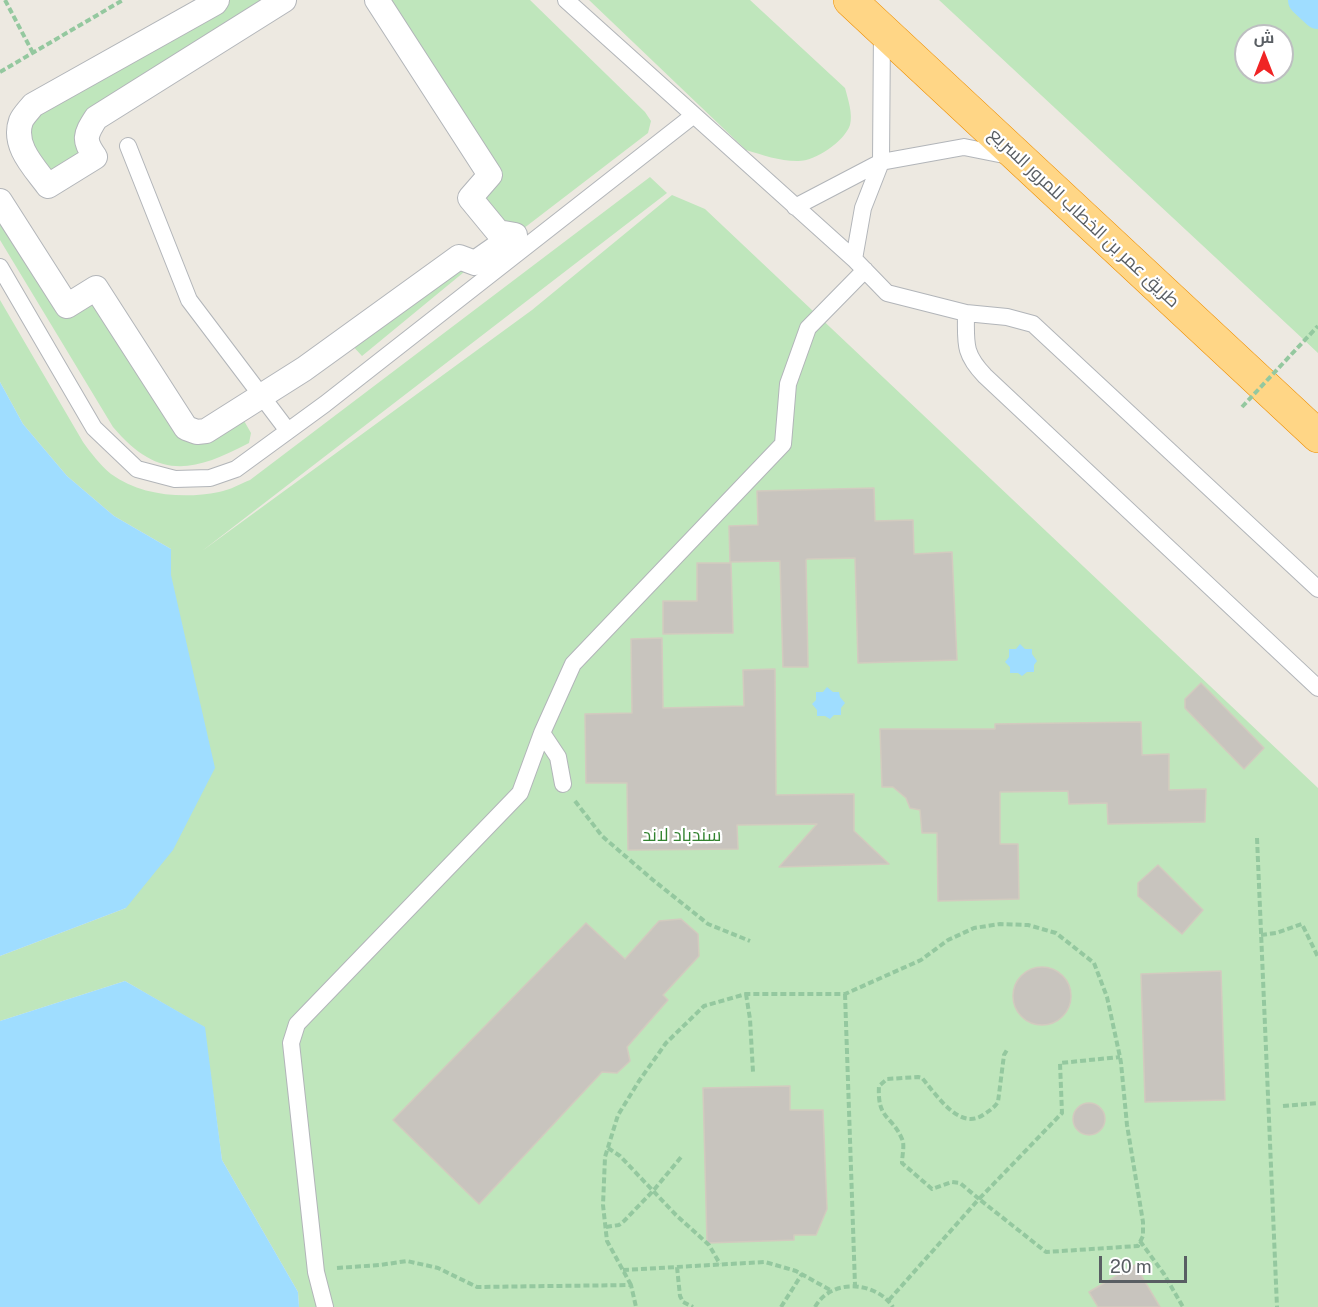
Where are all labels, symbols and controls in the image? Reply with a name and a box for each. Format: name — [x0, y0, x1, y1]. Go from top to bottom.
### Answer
north arrow — [1234, 24, 1294, 84]
text: ش — [1254, 28, 1274, 47]
street label: طريق عمر بن الخطاب للمرور السريع — [984, 124, 1184, 312]
park label: سندباد لاند — [642, 824, 722, 846]
scale bar — [1102, 1244, 1190, 1282]
text: 20 m — [1110, 1256, 1152, 1277]

